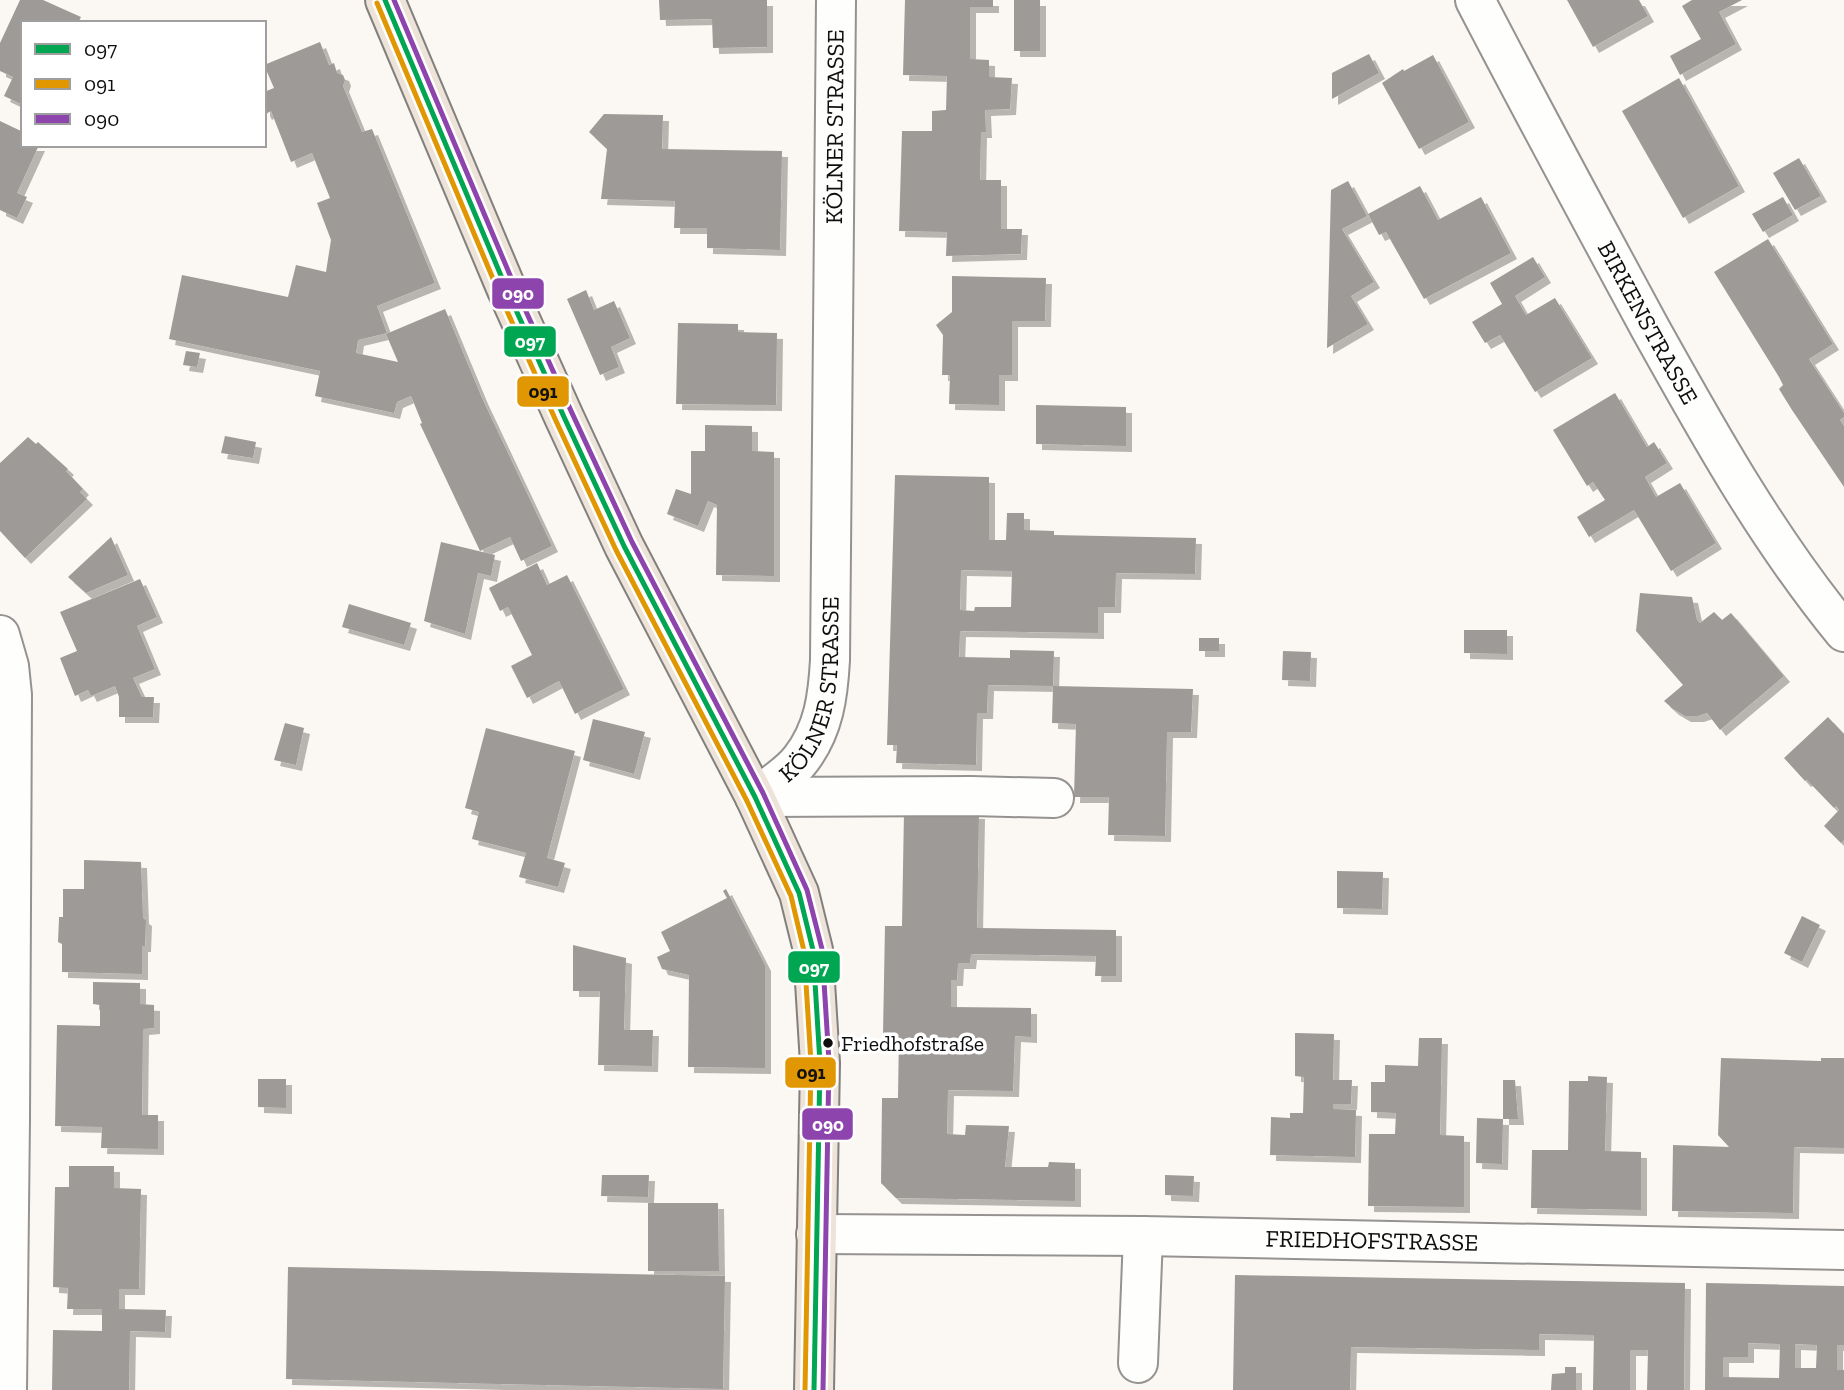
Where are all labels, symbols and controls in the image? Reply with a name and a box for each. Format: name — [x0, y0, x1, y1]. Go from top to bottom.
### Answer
legend — [21, 21, 266, 147]
street label: KÖLNER STRASSE — [819, 29, 850, 224]
text: 097 — [84, 36, 117, 61]
text: 091 — [84, 71, 115, 96]
text: 090 — [84, 106, 119, 131]
street label: BIRKENSTRASSE — [1592, 236, 1705, 409]
line badge: 090 — [491, 277, 545, 310]
text: 090 — [502, 282, 534, 305]
line badge: 097 — [503, 325, 557, 358]
text: 097 — [515, 330, 546, 353]
line badge: 091 — [516, 375, 570, 408]
text: 091 — [529, 380, 558, 403]
street label: KÖLNER STRASSE — [773, 596, 845, 788]
line badge: 097 — [787, 950, 841, 984]
text: 097 — [799, 956, 830, 979]
place label: Friedhofstraße — [841, 1030, 984, 1057]
marker: Friedhofstraße — [821, 1036, 835, 1050]
line badge: 091 — [784, 1056, 837, 1089]
text: 091 — [797, 1061, 826, 1084]
line badge: 090 — [801, 1107, 854, 1141]
text: 090 — [812, 1113, 844, 1136]
street label: FRIEDHOFSTRASSE — [1265, 1223, 1479, 1257]

